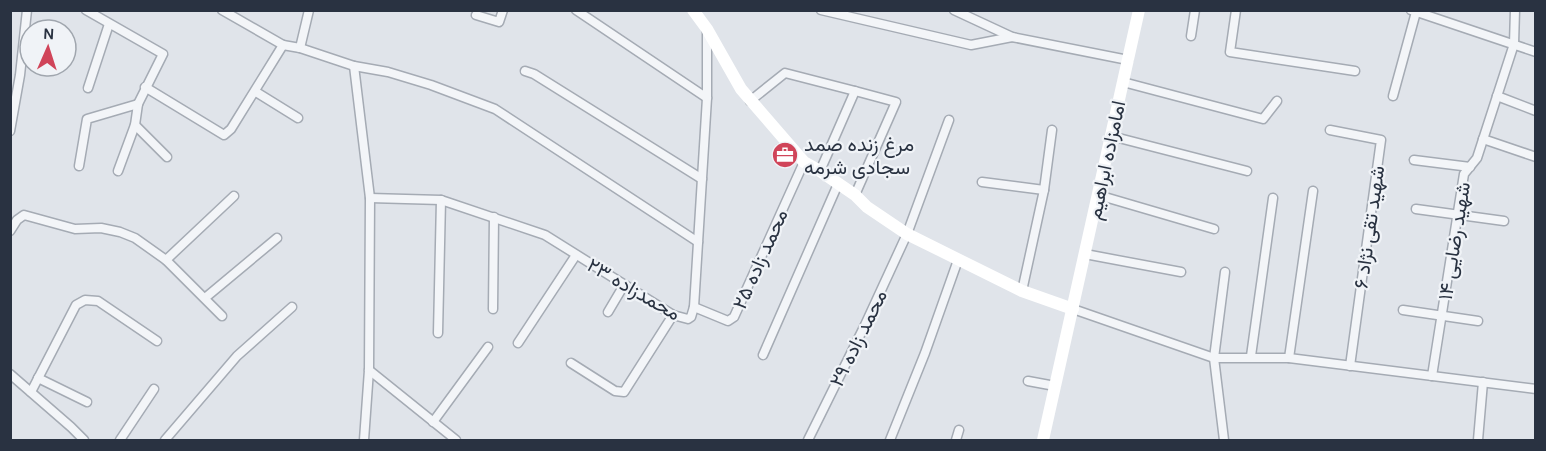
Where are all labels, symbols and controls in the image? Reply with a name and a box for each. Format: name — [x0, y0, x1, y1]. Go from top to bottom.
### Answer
north arrow — [18, 18, 78, 78]
text: N — [43, 24, 55, 43]
street label: امامزاده ابراهیم — [1083, 98, 1131, 222]
place label: مرغ زنده صمد سجادی شرمه — [804, 133, 914, 180]
office icon: مرغ زنده صمد سجادی شرمه — [770, 140, 800, 170]
street label: شهید تقی نژاد ۶ — [1349, 164, 1391, 290]
street label: شهید رضایی ۱۴ — [1434, 180, 1476, 302]
street label: محمد زاده ۲۵ — [728, 206, 794, 313]
street label: محمدزاده ۲۳ — [583, 254, 684, 326]
street label: محمد زاده ۲۹ — [825, 286, 893, 391]

